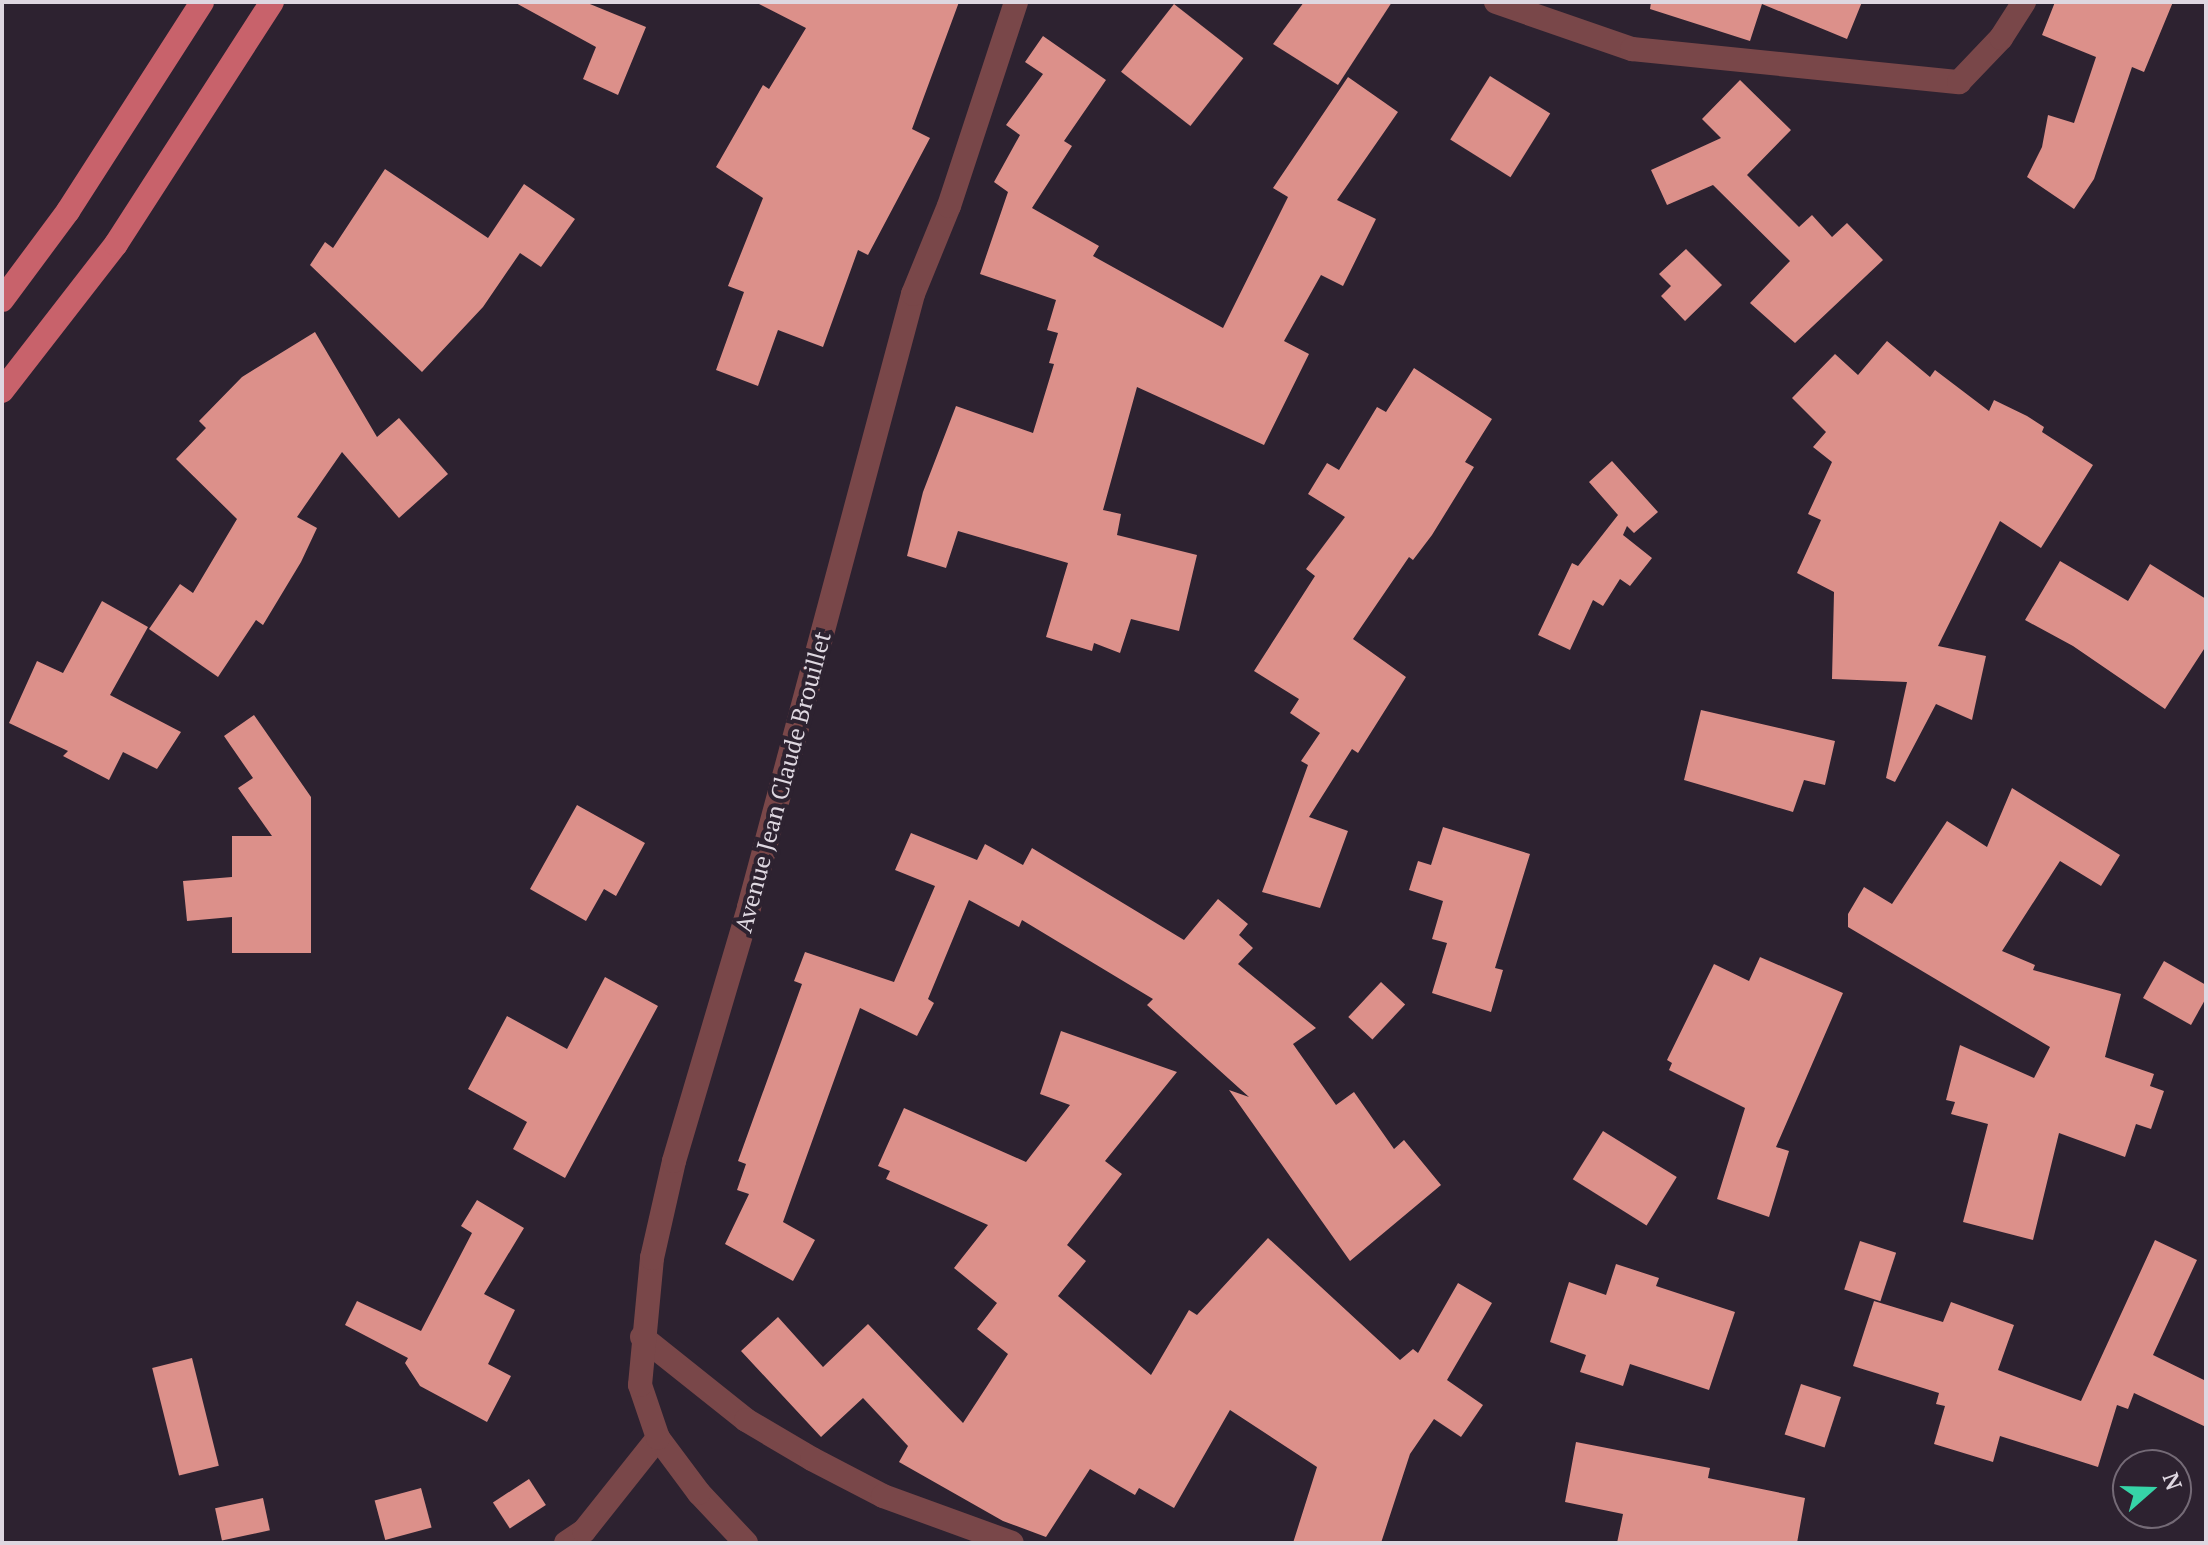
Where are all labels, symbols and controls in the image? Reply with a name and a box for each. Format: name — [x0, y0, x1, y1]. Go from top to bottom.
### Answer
street label: Avenue Jean Claude Brouillet — [729, 628, 837, 936]
north arrow — [2112, 1449, 2192, 1529]
text: N — [2157, 1469, 2190, 1494]

